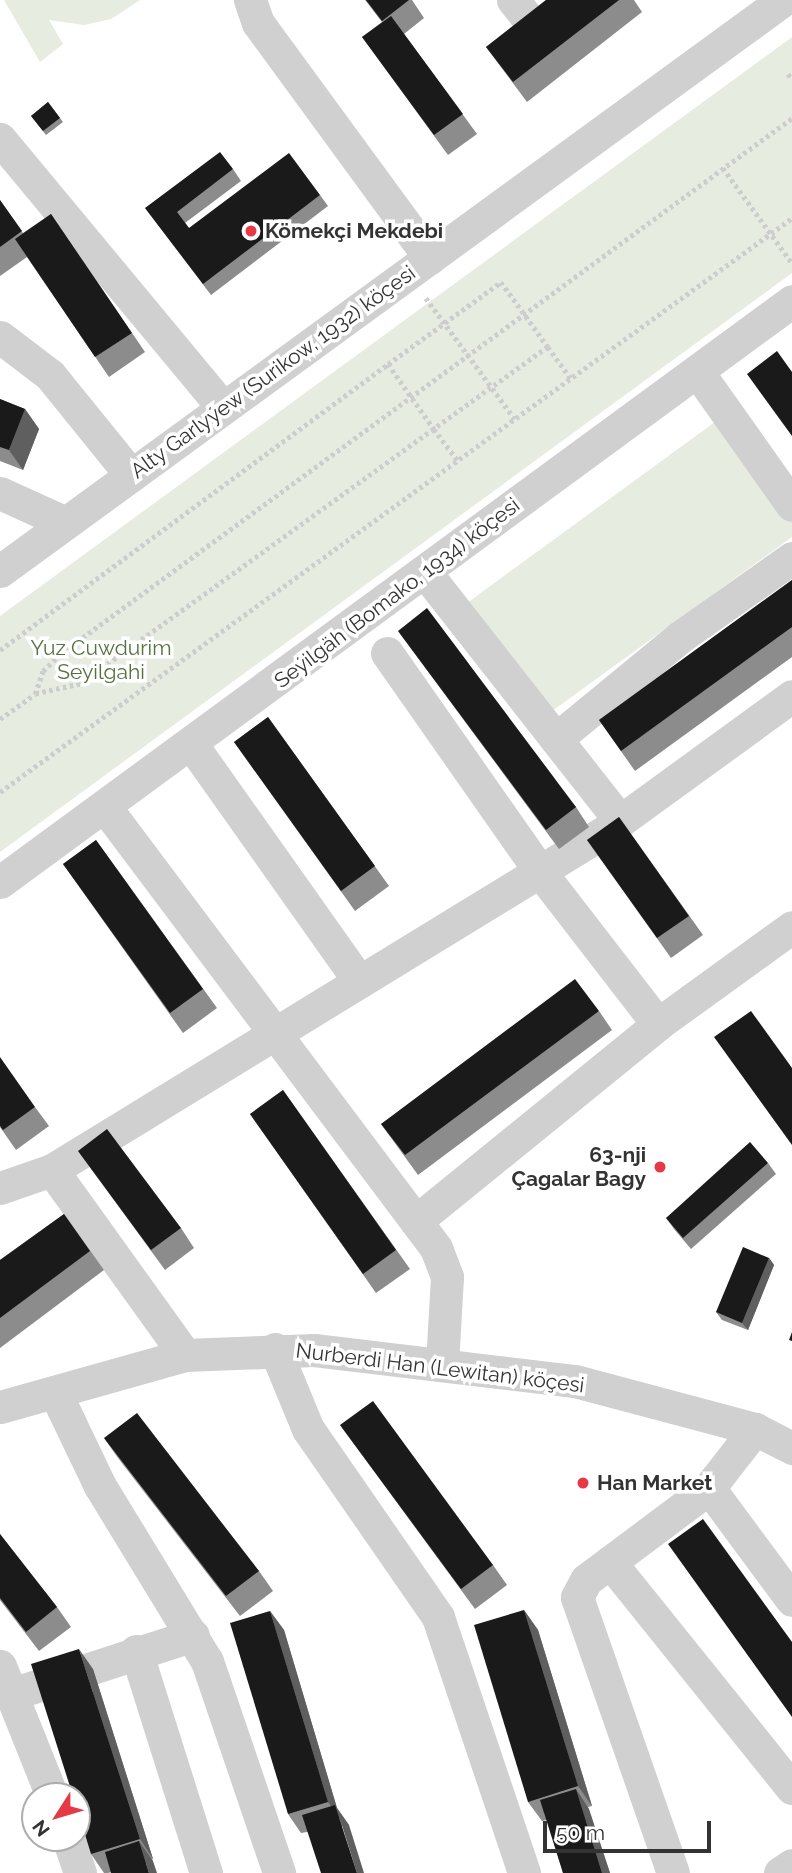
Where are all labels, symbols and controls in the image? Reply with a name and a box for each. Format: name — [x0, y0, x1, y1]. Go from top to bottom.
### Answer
place label: Kömekçi Mekdebi — [265, 218, 443, 244]
marker: Kömekçi Mekdebi — [243, 223, 259, 239]
street label: Alty Garlyýew (Surikow, 1932) köçesi — [125, 260, 421, 484]
street label: Seýilgäh (Bomako, 1934) köçesi — [269, 493, 525, 693]
park label: Yuz Cuwdurim Seyilgahi — [31, 635, 171, 685]
place label: 63-nji Çagalar Bagy — [511, 1142, 646, 1192]
marker: 63-nji Çagalar Bagy — [652, 1159, 668, 1175]
street label: Nurberdi Han (Lewitan) köçesi — [294, 1338, 586, 1398]
place label: Han Market — [597, 1470, 712, 1496]
marker: Han Market — [575, 1475, 591, 1491]
north arrow — [21, 1782, 91, 1852]
scale bar — [547, 1806, 715, 1850]
text: N — [28, 1816, 54, 1841]
text: 50 m — [556, 1820, 605, 1845]

